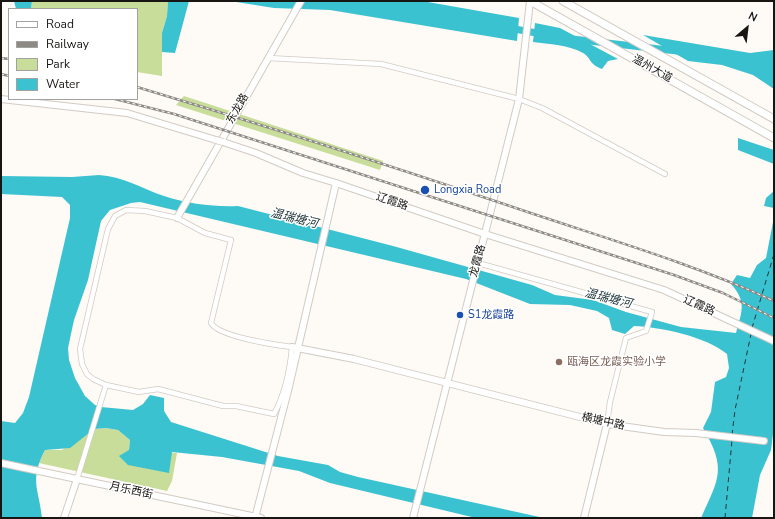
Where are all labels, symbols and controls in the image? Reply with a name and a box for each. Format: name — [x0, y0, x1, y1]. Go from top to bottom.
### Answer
legend — [8, 8, 138, 100]
north arrow — [727, 8, 767, 48]
text: N — [746, 8, 760, 26]
text: Road — [46, 16, 74, 32]
text: Railway — [46, 36, 89, 52]
street label: 温州大道 — [630, 53, 674, 85]
text: Park — [46, 56, 70, 72]
text: Water — [46, 76, 80, 92]
street label: 东龙路 — [224, 91, 252, 127]
place label: Longxia Road — [434, 183, 501, 197]
marker: Longxia Road — [419, 184, 431, 196]
street label: 辽霞路 — [374, 190, 410, 214]
water label: 温瑞塘河 — [269, 206, 319, 232]
street label: 龙霞路 — [467, 243, 489, 279]
water label: 温瑞塘河 — [583, 286, 633, 312]
street label: 辽霞路 — [681, 293, 717, 319]
place label: S1龙霞路 — [468, 308, 514, 322]
marker: S1龙霞路 — [455, 310, 465, 320]
place label: 瓯海区龙霞实验小学 — [567, 355, 666, 369]
marker: 瓯海区龙霞实验小学 — [554, 357, 564, 367]
street label: 横塘中路 — [580, 411, 626, 433]
street label: 月乐西街 — [108, 480, 154, 502]

